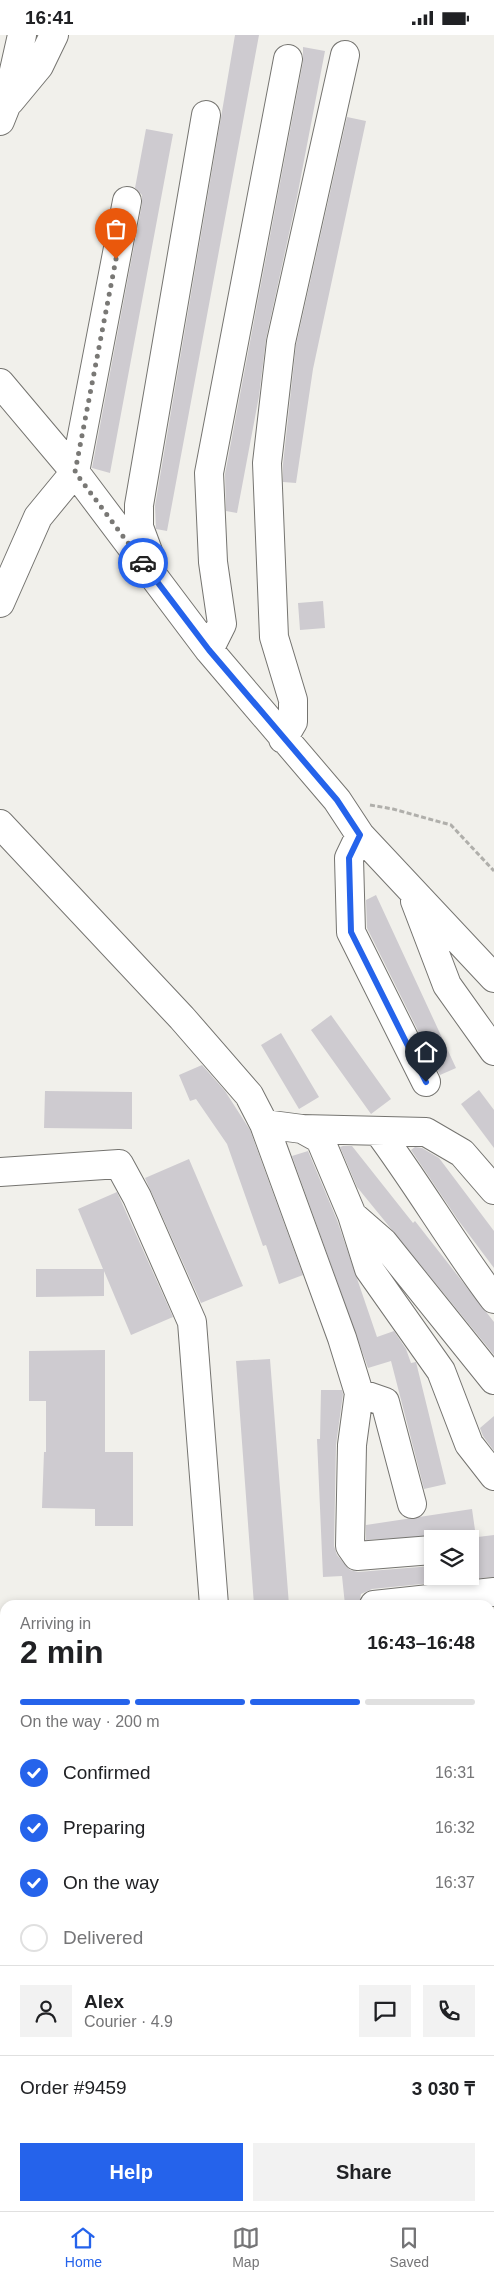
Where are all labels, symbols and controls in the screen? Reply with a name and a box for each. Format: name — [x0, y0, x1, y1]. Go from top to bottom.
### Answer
text: 16:41 — [25, 7, 74, 28]
pin — [95, 208, 137, 259]
icon: bag — [102, 215, 130, 243]
courier — [118, 538, 168, 588]
icon: car — [129, 549, 157, 577]
pin — [405, 1031, 447, 1082]
icon: home — [412, 1038, 440, 1066]
map controls — [424, 1530, 479, 1585]
button: layers — [424, 1530, 479, 1585]
text: Arriving in — [20, 1615, 91, 1632]
text: 16:43–16:48 — [367, 1632, 475, 1653]
text: 2 min — [20, 1634, 104, 1670]
text: On the way · 200 m — [20, 1713, 160, 1730]
icon: check — [20, 1759, 48, 1787]
text: Confirmed — [63, 1762, 151, 1783]
text: 16:31 — [435, 1764, 475, 1781]
icon: check — [20, 1814, 48, 1842]
text: Preparing — [63, 1817, 145, 1838]
text: 16:32 — [435, 1819, 475, 1836]
icon: check — [20, 1869, 48, 1897]
text: On the way — [63, 1872, 159, 1893]
text: 16:37 — [435, 1874, 475, 1891]
text: Delivered — [63, 1927, 143, 1948]
button: person — [20, 1985, 72, 2037]
button: chat — [359, 1985, 411, 2037]
button: phone — [423, 1985, 475, 2037]
text: Alex — [84, 1991, 124, 2012]
text: Courier · 4.9 — [84, 2013, 173, 2030]
text: Order #9459 — [20, 2077, 127, 2098]
text: 3 030 ₸ — [412, 2078, 475, 2099]
button: Help — [20, 2143, 243, 2201]
button: Share — [253, 2143, 475, 2201]
tab: Home — [65, 2224, 102, 2270]
tab: Map — [232, 2224, 260, 2270]
tab: Saved — [389, 2224, 429, 2270]

